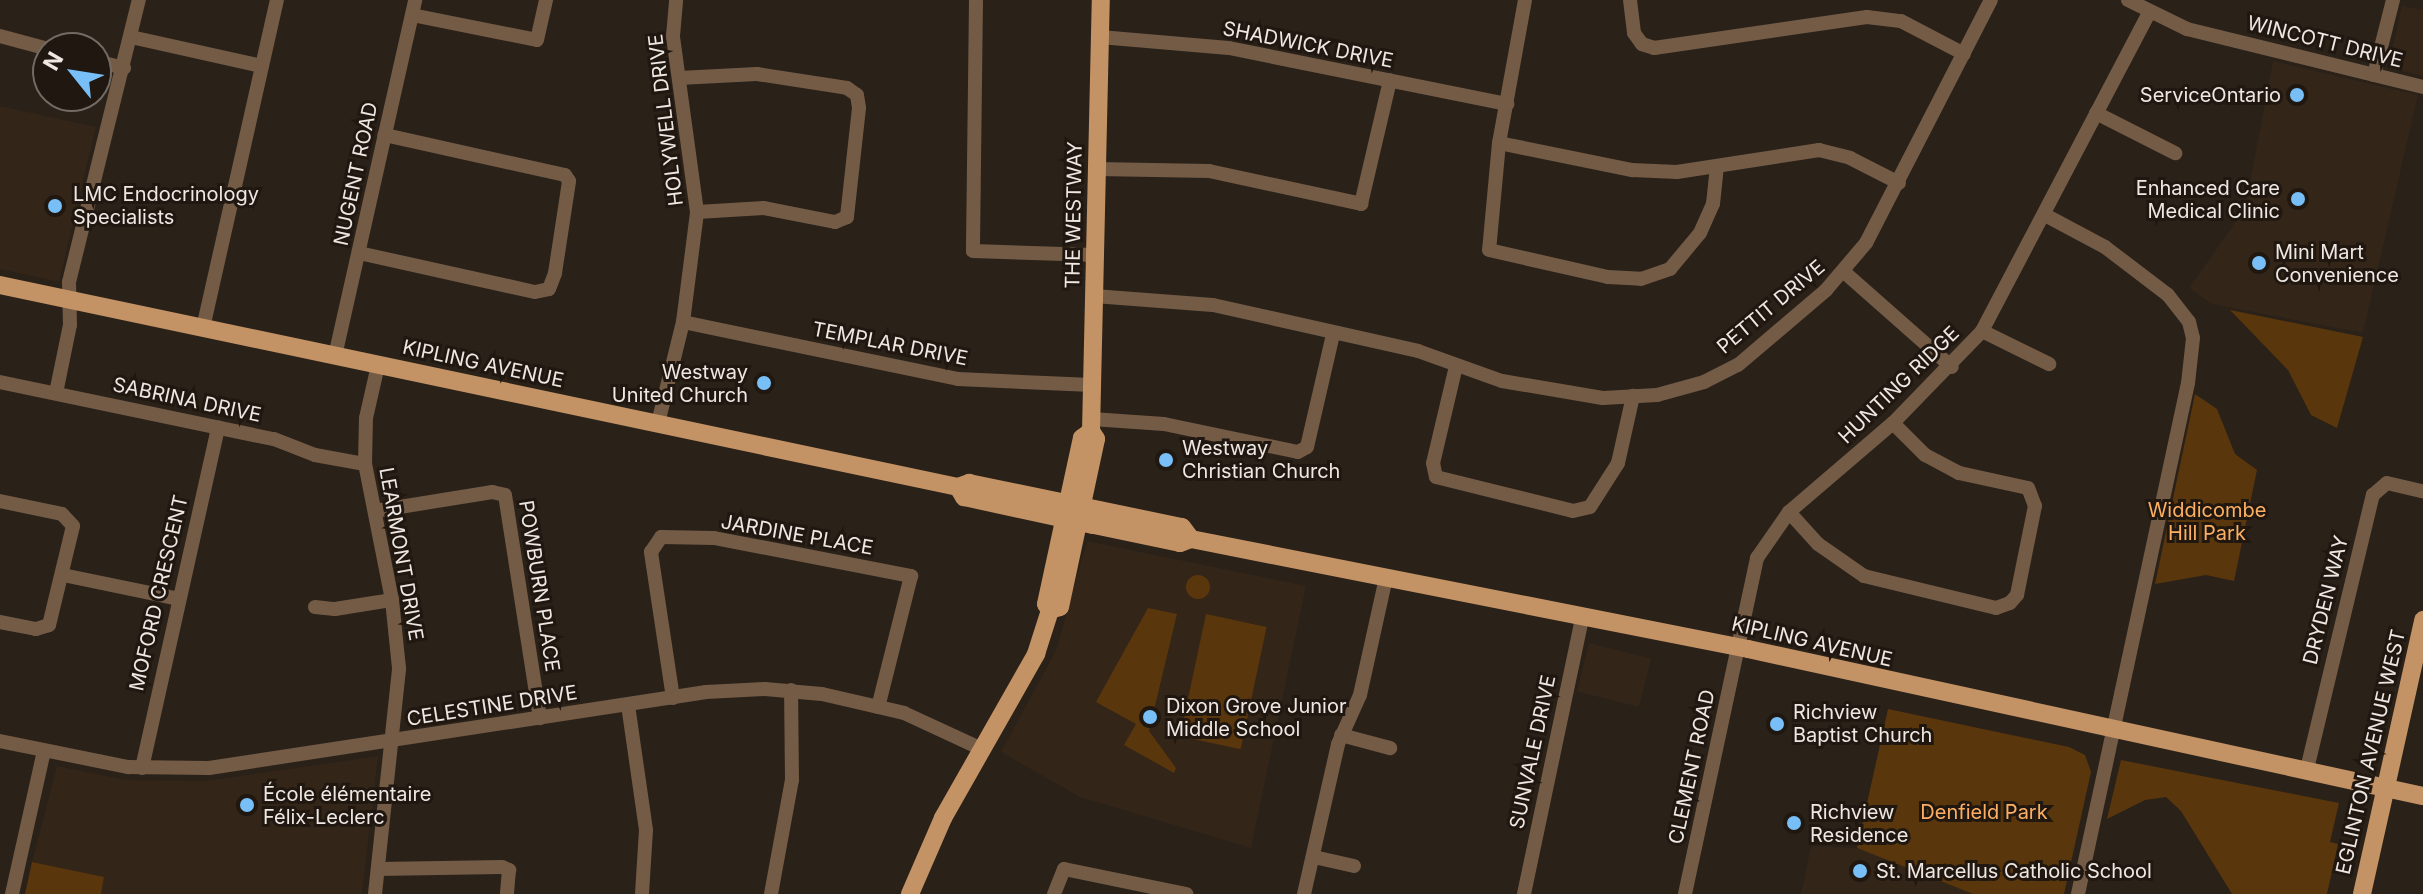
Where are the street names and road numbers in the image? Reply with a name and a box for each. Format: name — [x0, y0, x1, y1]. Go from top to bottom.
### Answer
street label: WINCOTT DRIVE — [2245, 11, 2405, 73]
street label: SHADWICK DRIVE — [1221, 17, 1395, 73]
street label: HOLYWELL DRIVE — [644, 33, 688, 207]
street label: NUGENT ROAD — [329, 100, 383, 248]
street label: THE WESTWAY — [1061, 141, 1087, 289]
street label: PETTIT DRIVE — [1712, 255, 1830, 359]
street label: TEMPLAR DRIVE — [810, 317, 970, 371]
street label: HUNTING RIDGE — [1834, 321, 1964, 449]
street label: KIPLING AVENUE — [400, 335, 566, 393]
street label: SABRINA DRIVE — [111, 373, 263, 427]
street label: LEARMONT DRIVE — [374, 466, 428, 642]
street label: MOFORD CRESCENT — [125, 493, 193, 693]
street label: POWBURN PLACE — [514, 499, 564, 673]
street label: JARDINE PLACE — [719, 510, 875, 560]
street label: DRYDEN WAY — [2298, 533, 2354, 667]
street label: KIPLING AVENUE — [1729, 612, 1895, 672]
street label: EGLINTON AVENUE WEST — [2331, 627, 2411, 877]
street label: SUNVALE DRIVE — [1505, 673, 1561, 831]
street label: CELESTINE DRIVE — [405, 681, 579, 731]
street label: CLEMENT ROAD — [1664, 688, 1720, 846]

